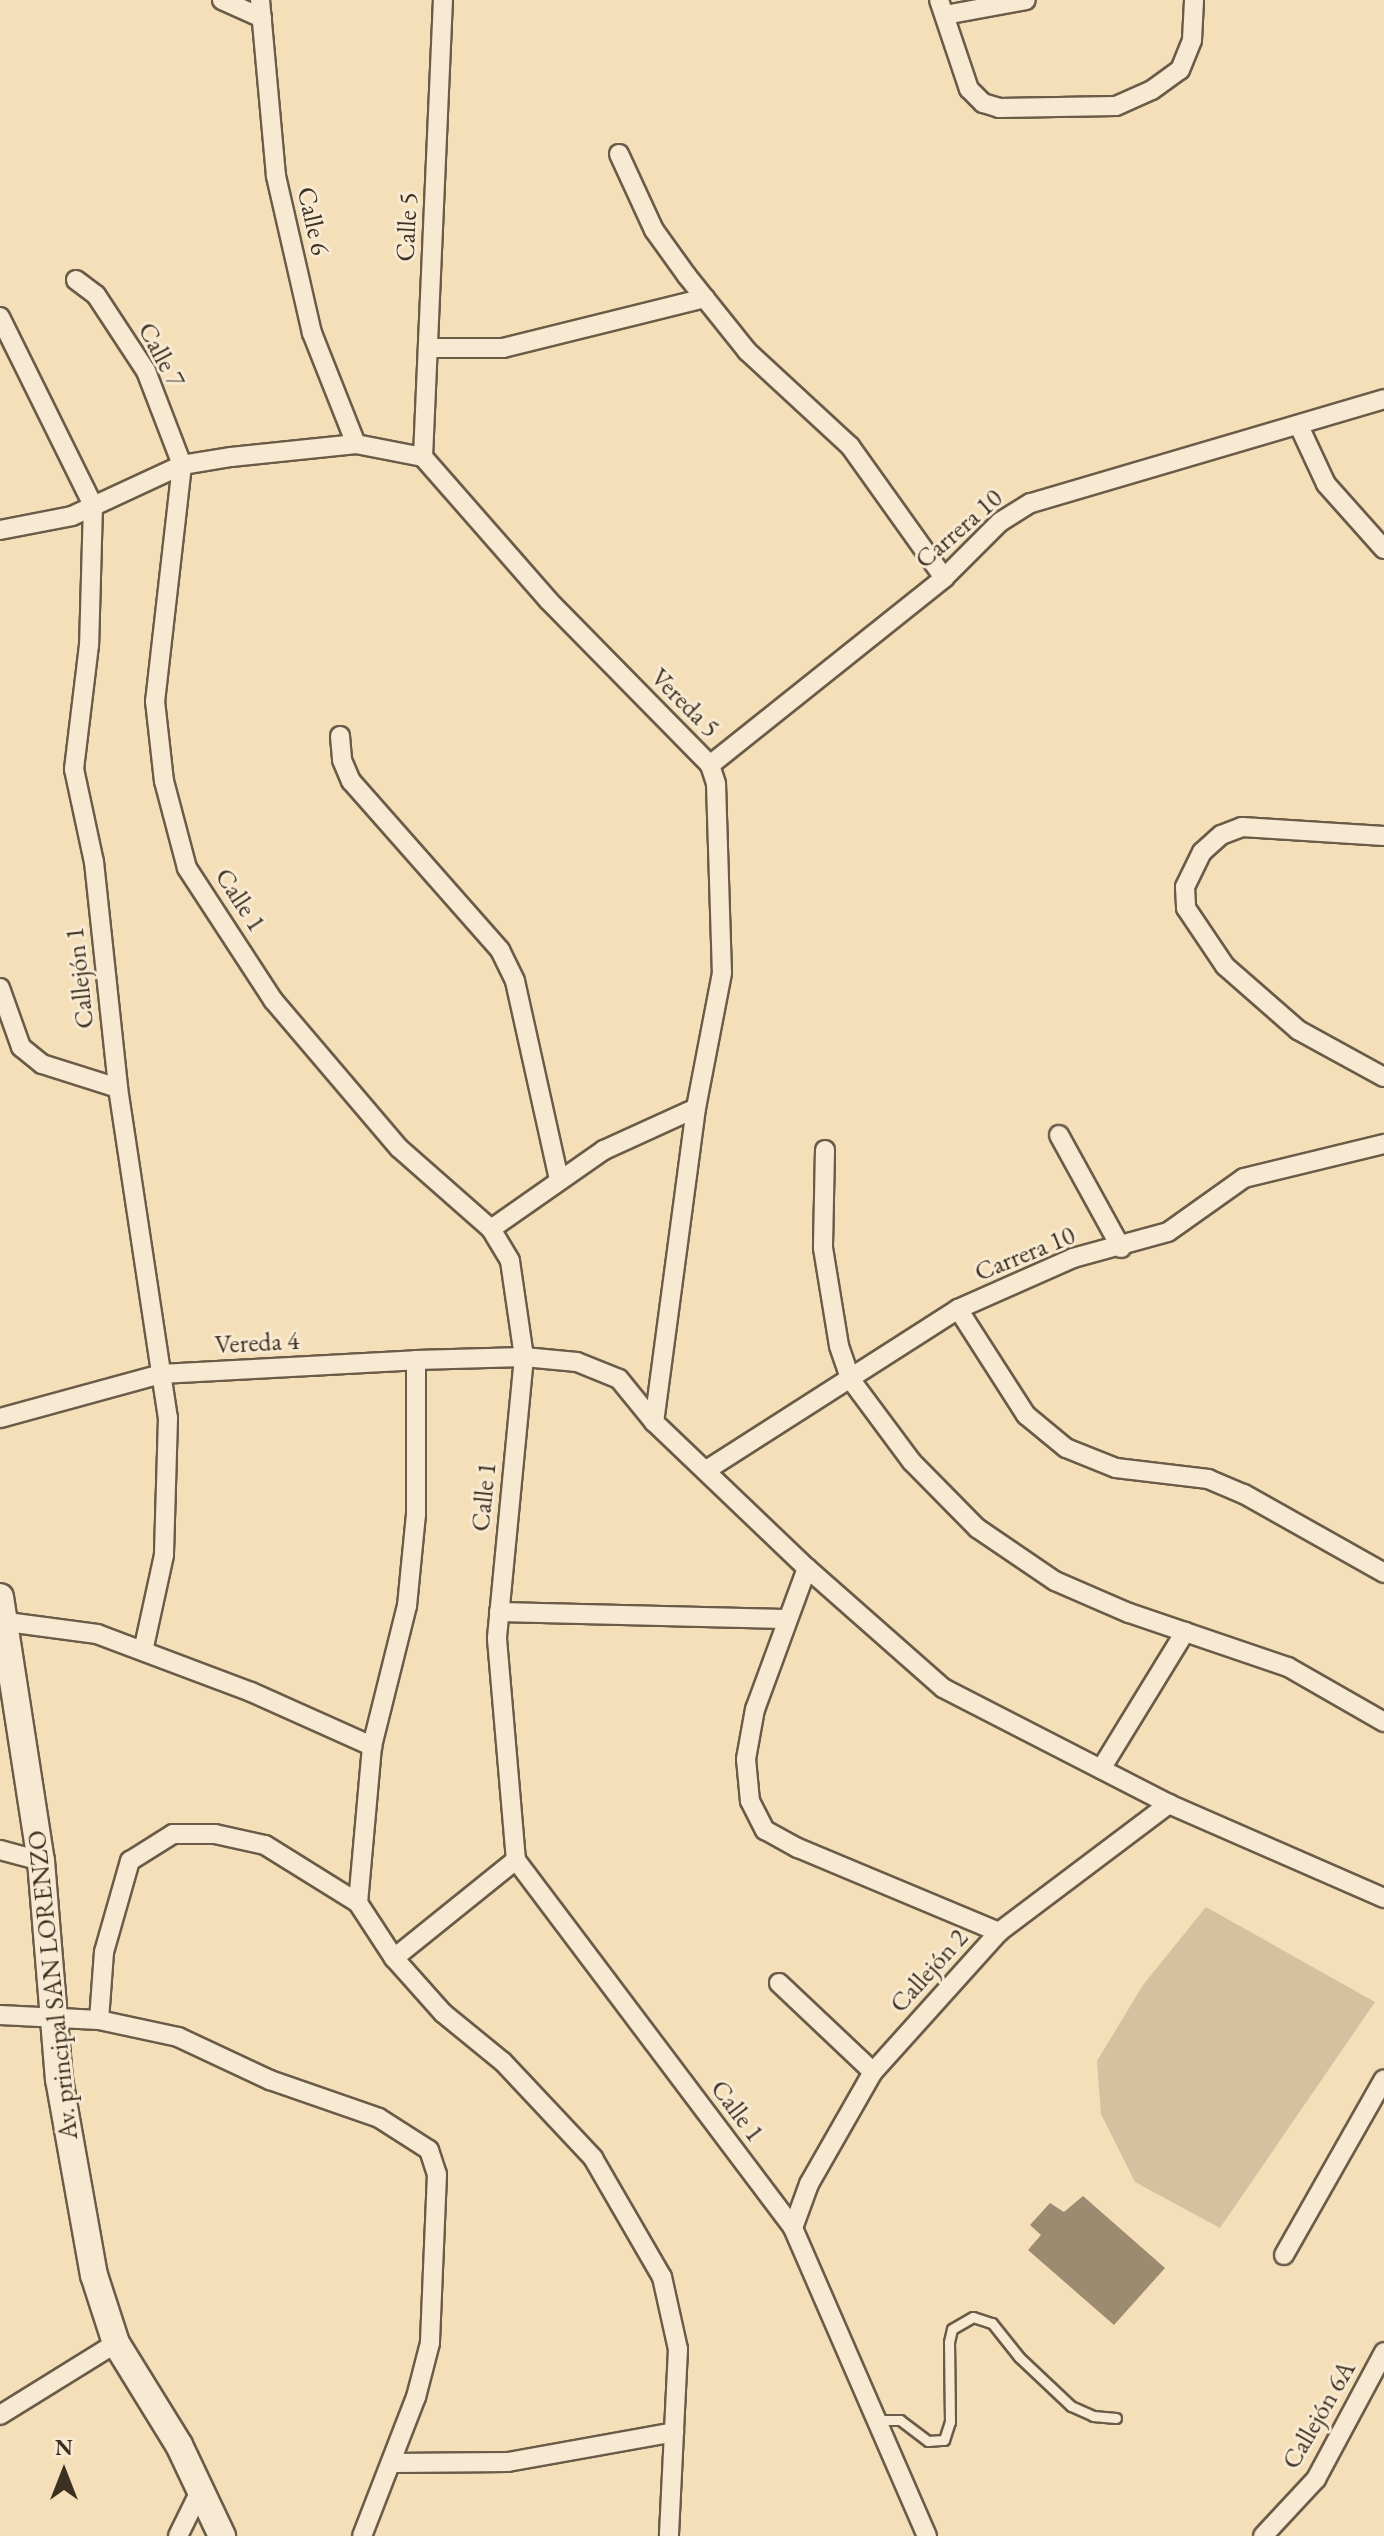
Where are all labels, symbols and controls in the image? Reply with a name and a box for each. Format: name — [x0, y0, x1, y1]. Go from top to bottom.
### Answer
street label: Calle 6 — [290, 184, 336, 258]
street label: Calle 5 — [390, 192, 424, 262]
street label: Calle 7 — [131, 317, 191, 393]
street label: Carrera 10 — [909, 483, 1009, 575]
street label: Vereda 5 — [644, 662, 726, 744]
street label: Calle 1 — [208, 863, 272, 937]
street label: Callejón 1 — [59, 926, 101, 1030]
street label: Carrera 10 — [970, 1220, 1080, 1288]
street label: Vereda 4 — [214, 1325, 300, 1361]
street label: Calle 1 — [465, 1461, 503, 1533]
street label: Av. principal SAN LORENZO — [21, 1829, 85, 2141]
street label: Callejón 2 — [883, 1923, 975, 2019]
street label: Calle 1 — [704, 2074, 770, 2148]
street label: Callejón 6A — [1276, 2355, 1362, 2475]
north arrow — [24, 2432, 104, 2512]
text: N — [55, 2433, 73, 2462]

